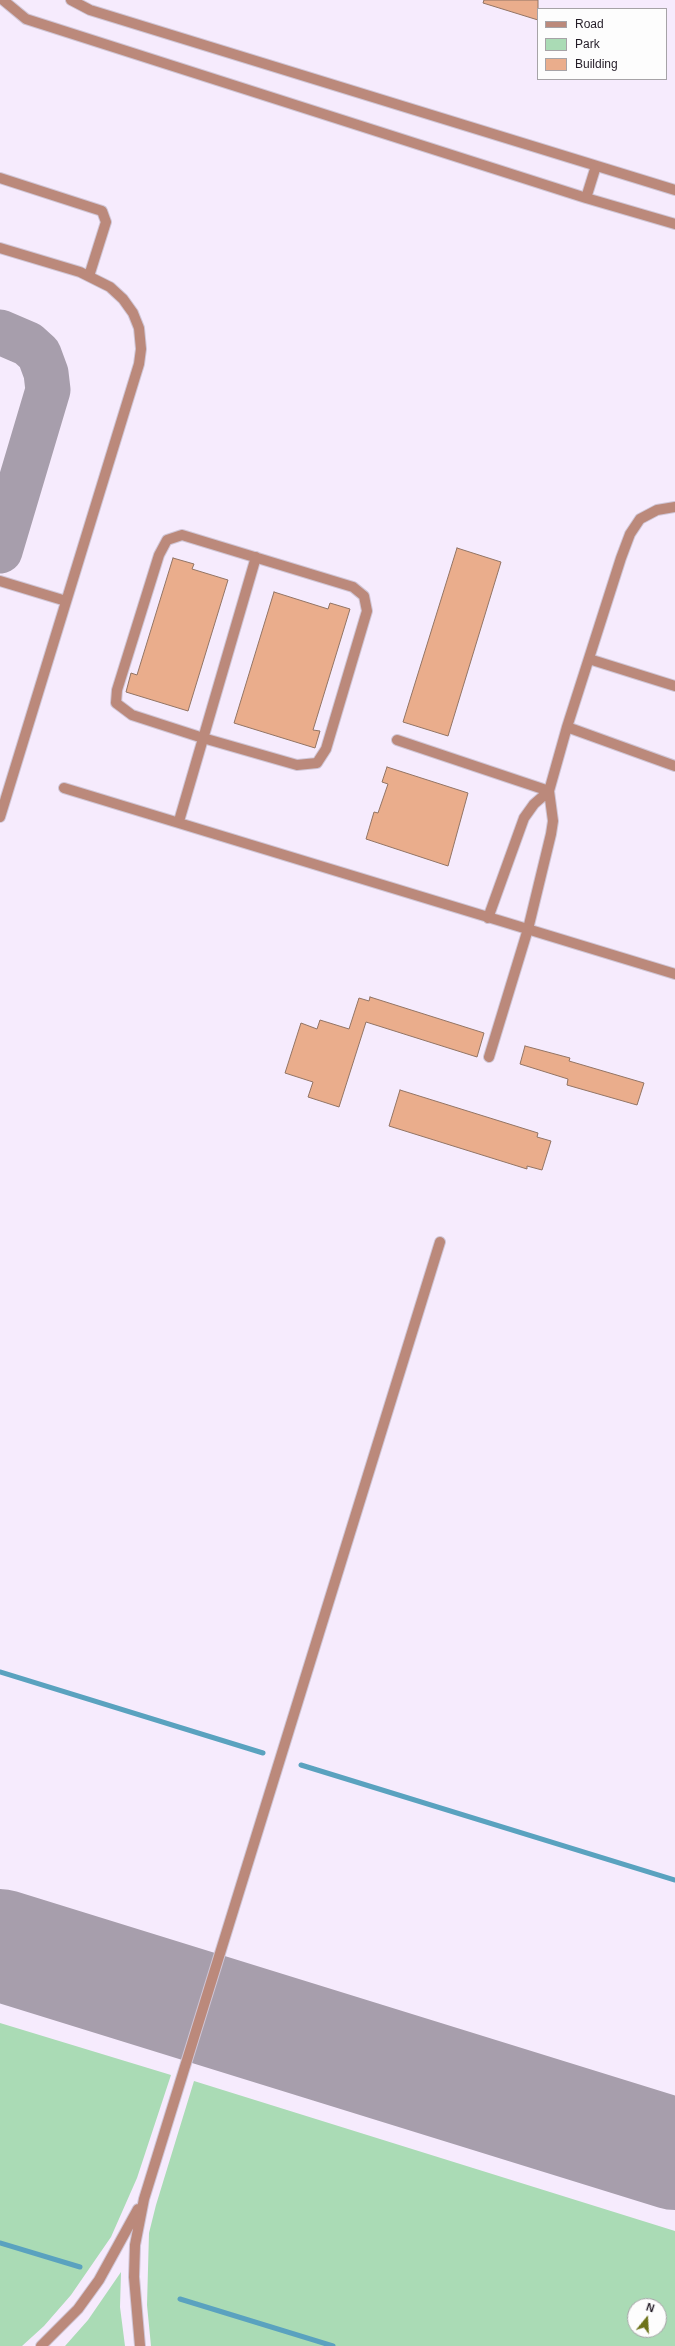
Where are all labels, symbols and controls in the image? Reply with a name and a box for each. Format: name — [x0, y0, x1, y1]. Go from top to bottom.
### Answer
legend — [537, 8, 667, 80]
text: Road — [575, 17, 604, 31]
text: Park — [575, 37, 600, 51]
text: Building — [575, 57, 618, 71]
north arrow — [627, 2298, 667, 2338]
text: N — [645, 2301, 656, 2314]

